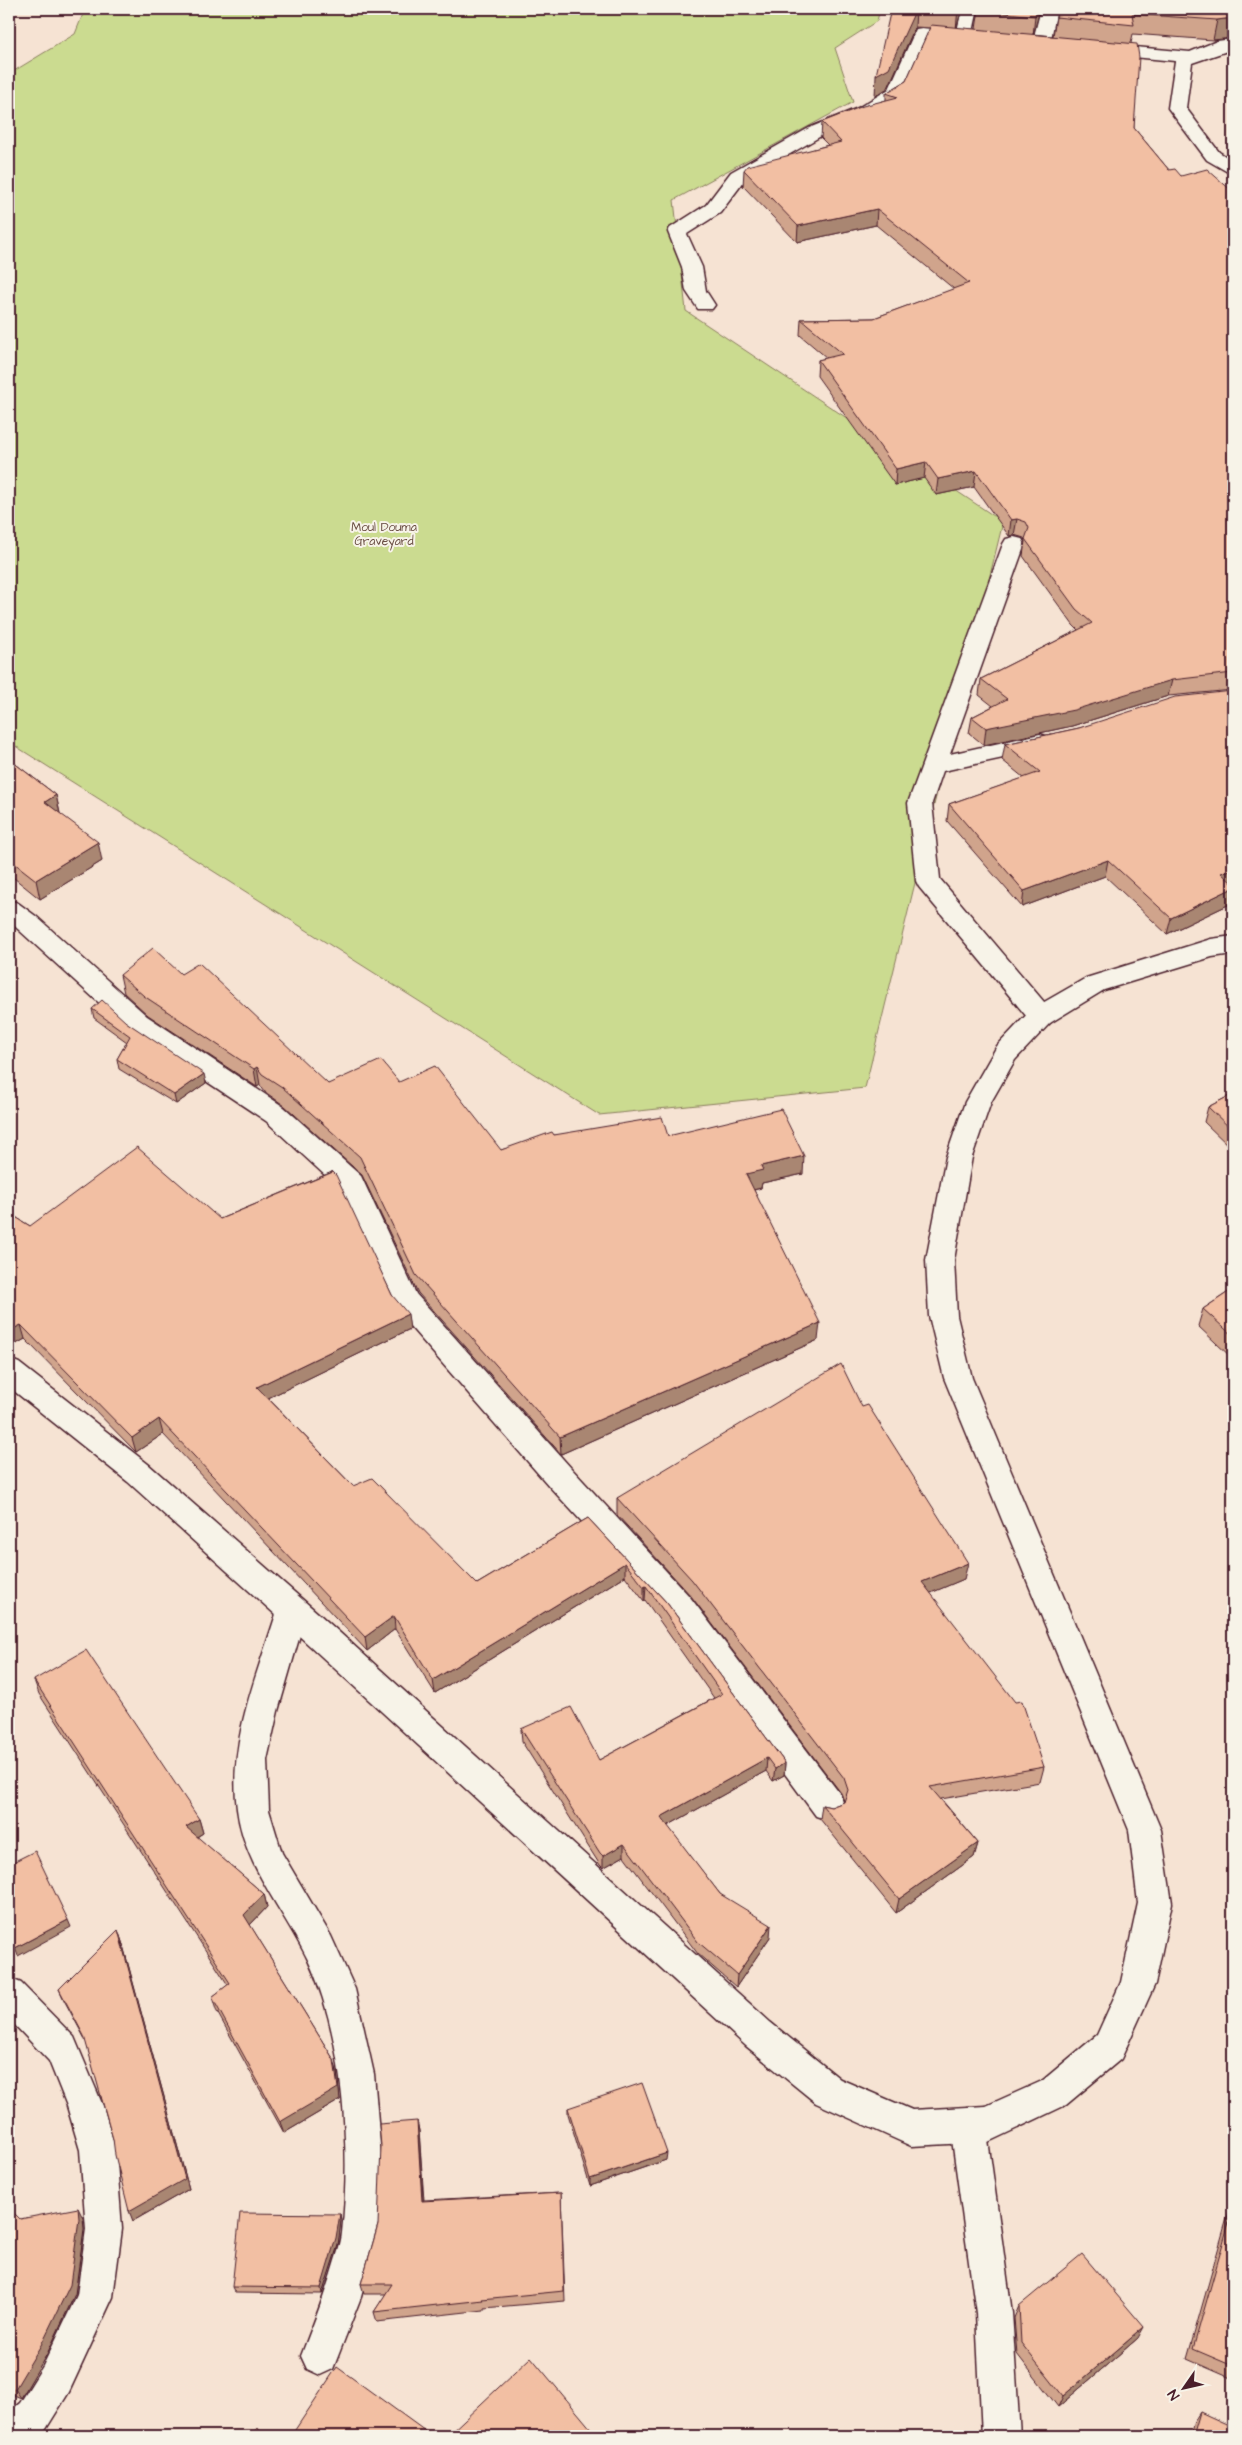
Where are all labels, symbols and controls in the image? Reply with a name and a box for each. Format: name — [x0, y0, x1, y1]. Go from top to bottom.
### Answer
park label: Moul Douma Graveyard — [351, 519, 417, 551]
north arrow — [1160, 2362, 1210, 2412]
text: N — [1163, 2385, 1185, 2404]

